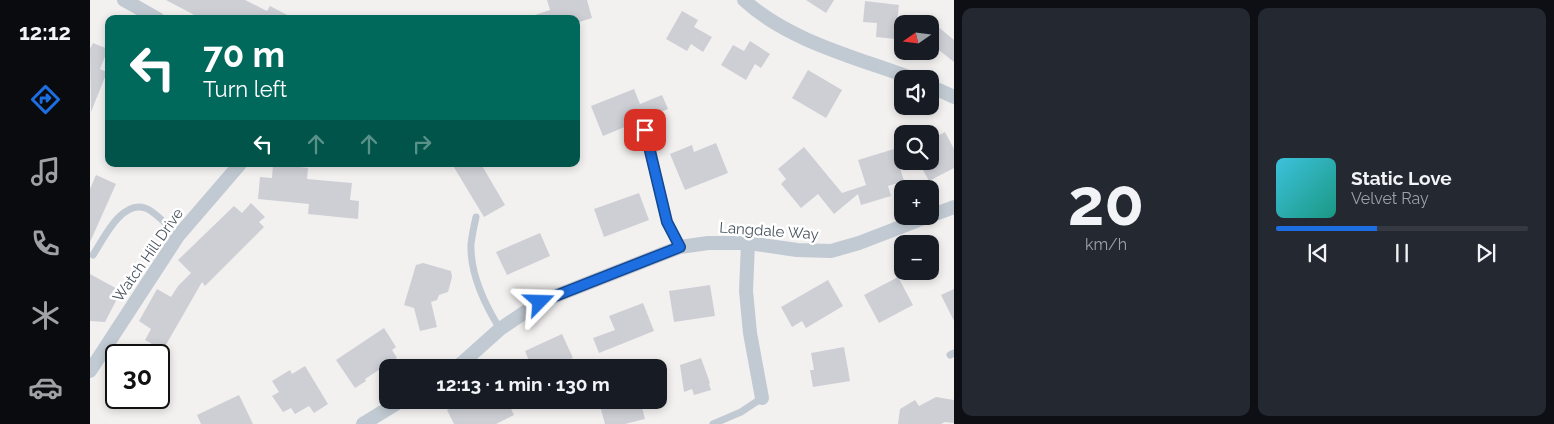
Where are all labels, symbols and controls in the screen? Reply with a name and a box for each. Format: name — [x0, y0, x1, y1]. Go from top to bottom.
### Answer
north arrow — [894, 15, 939, 60]
map controls — [894, 15, 939, 280]
text: 12:12 — [19, 19, 71, 45]
text: 70 m — [203, 34, 285, 75]
icon: left — [120, 35, 185, 100]
button: sound — [894, 70, 939, 115]
text: Turn left — [203, 76, 287, 102]
icon: directions — [28, 82, 63, 117]
pin — [624, 109, 666, 151]
icon: arrive — [631, 116, 659, 144]
button: search — [894, 125, 939, 170]
icon: left — [249, 130, 277, 158]
icon: ahead — [302, 130, 330, 158]
icon: ahead — [355, 130, 383, 158]
icon: right — [408, 130, 436, 158]
icon: music — [28, 154, 63, 189]
text: 20 — [1068, 164, 1144, 240]
text: Static Love — [1351, 167, 1452, 189]
button: + — [894, 180, 939, 225]
text: Velvet Ray — [1351, 189, 1429, 208]
street label: Watch Hill Drive — [109, 204, 187, 305]
street label: Langdale Way — [719, 219, 819, 243]
icon: phone — [28, 226, 63, 261]
button: − — [894, 235, 939, 280]
text: km/h — [1085, 235, 1127, 254]
icon: previous — [1304, 239, 1332, 267]
icon: pause — [1388, 239, 1416, 267]
icon: next — [1472, 239, 1500, 267]
position arrow — [513, 275, 565, 327]
icon: climate — [28, 298, 63, 333]
speed limit sign: 30 — [105, 344, 170, 409]
icon: car — [28, 370, 63, 405]
text: 12:13 · 1 min · 130 m — [436, 373, 610, 395]

